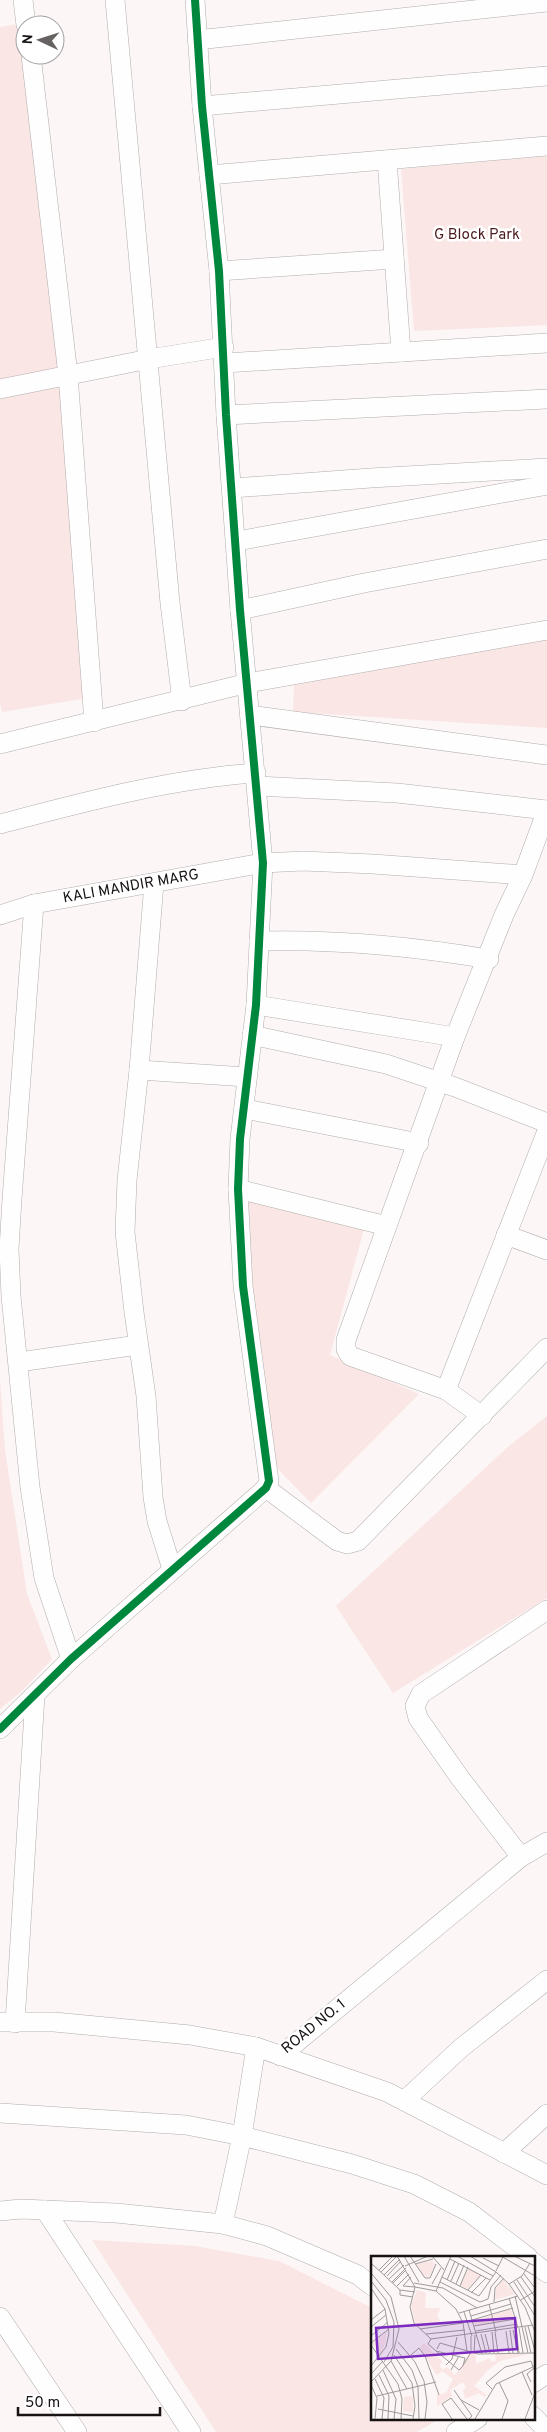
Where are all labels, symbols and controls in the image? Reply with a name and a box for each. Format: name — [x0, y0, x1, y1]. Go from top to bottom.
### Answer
north arrow — [15, 15, 65, 65]
text: N — [20, 34, 37, 45]
park label: G Block Park — [434, 226, 520, 245]
street label: KALI MANDIR MARG — [62, 866, 200, 908]
street label: ROAD NO. 1 — [278, 1995, 350, 2059]
inset map — [371, 2256, 534, 2420]
scale bar — [18, 2384, 160, 2416]
text: 50 m — [25, 2394, 60, 2413]

